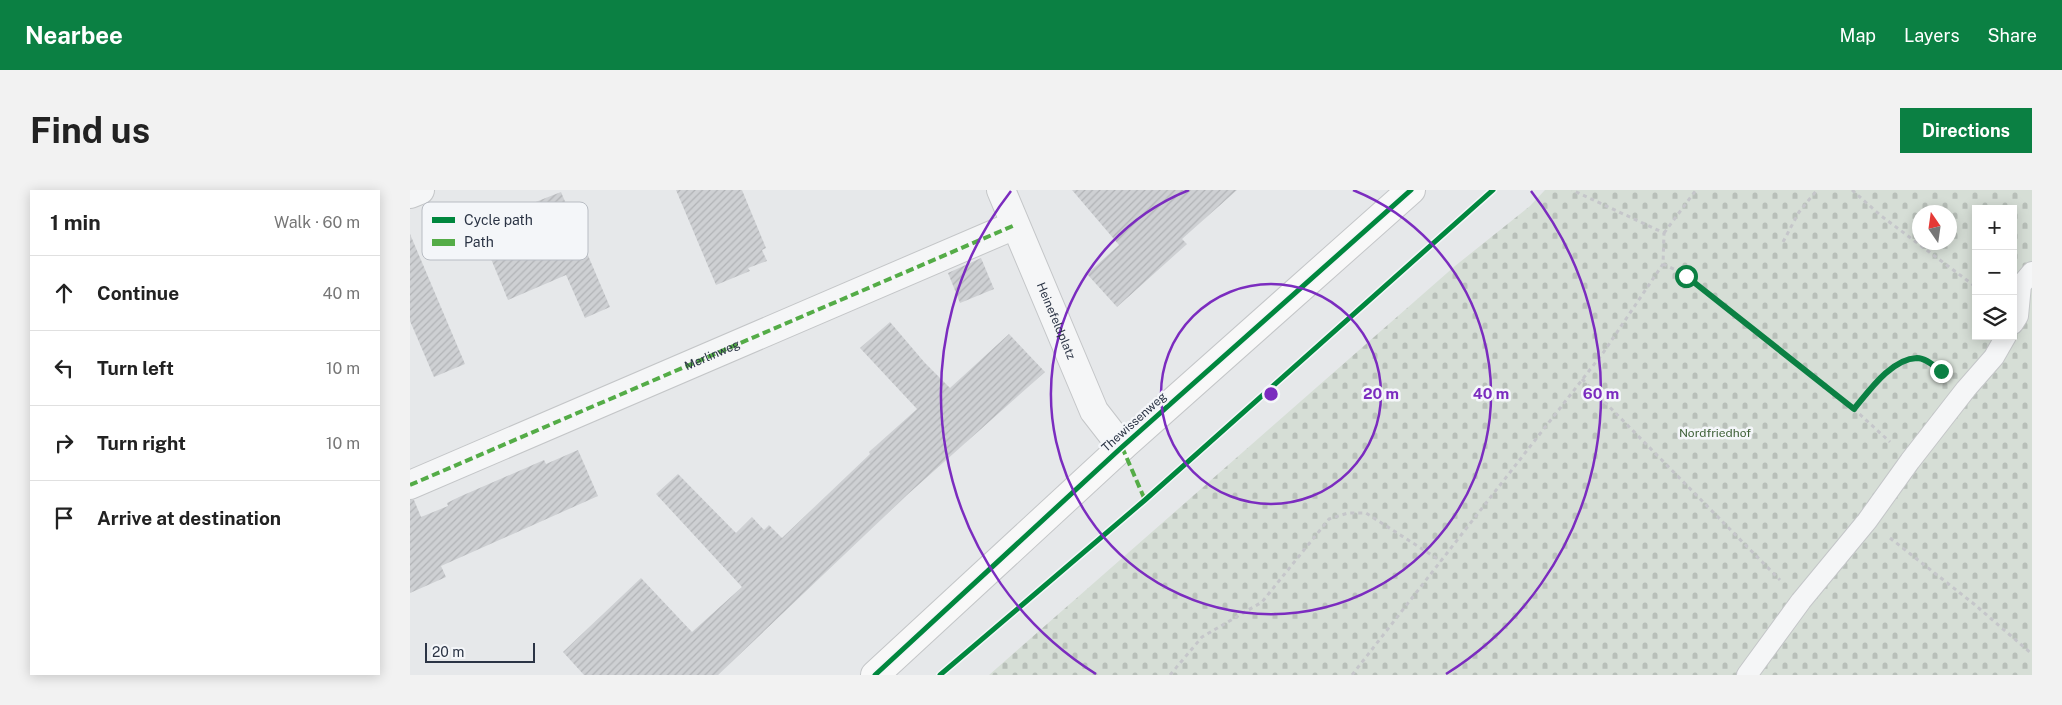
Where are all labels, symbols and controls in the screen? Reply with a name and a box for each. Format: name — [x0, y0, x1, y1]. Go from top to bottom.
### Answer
text: Nearbee — [25, 21, 123, 49]
text: Map — [1840, 25, 1876, 46]
text: Layers — [1904, 25, 1960, 46]
text: Share — [1988, 25, 2037, 46]
button: Directions — [1900, 108, 2032, 153]
text: Find us — [30, 110, 150, 151]
legend — [422, 202, 588, 260]
north arrow — [1912, 205, 1957, 250]
map controls — [1972, 205, 2017, 340]
button: + — [1972, 205, 2017, 250]
text: 1 min — [50, 210, 101, 235]
text: Cycle path — [464, 212, 533, 228]
text: Walk · 60 m — [274, 213, 360, 232]
text: Path — [464, 234, 494, 250]
button: − — [1972, 250, 2017, 295]
route start — [1675, 265, 1698, 288]
icon: ahead — [50, 279, 78, 307]
street label: Heinefeldplatz — [1034, 280, 1079, 362]
text: Continue — [97, 282, 179, 304]
text: 40 m — [322, 284, 360, 303]
button: layers — [1972, 295, 2017, 340]
street label: Merlinweg — [682, 337, 742, 373]
icon: left — [50, 354, 78, 382]
text: Turn left — [97, 357, 174, 379]
text: 10 m — [326, 359, 360, 378]
route end — [1930, 360, 1953, 383]
centre of rings — [1262, 385, 1280, 403]
text: 20 m — [1363, 385, 1399, 402]
text: 40 m — [1473, 385, 1509, 402]
text: 60 m — [1583, 385, 1619, 402]
street label: Thewissenweg — [1099, 389, 1169, 455]
park label: Nordfriedhof — [1679, 426, 1751, 440]
icon: right — [50, 429, 78, 457]
text: Turn right — [97, 432, 186, 454]
text: 10 m — [326, 434, 360, 453]
icon: arrive — [50, 504, 78, 532]
text: Arrive at destination — [97, 507, 281, 529]
scale bar — [425, 640, 535, 663]
text: 20 m — [432, 644, 464, 660]

